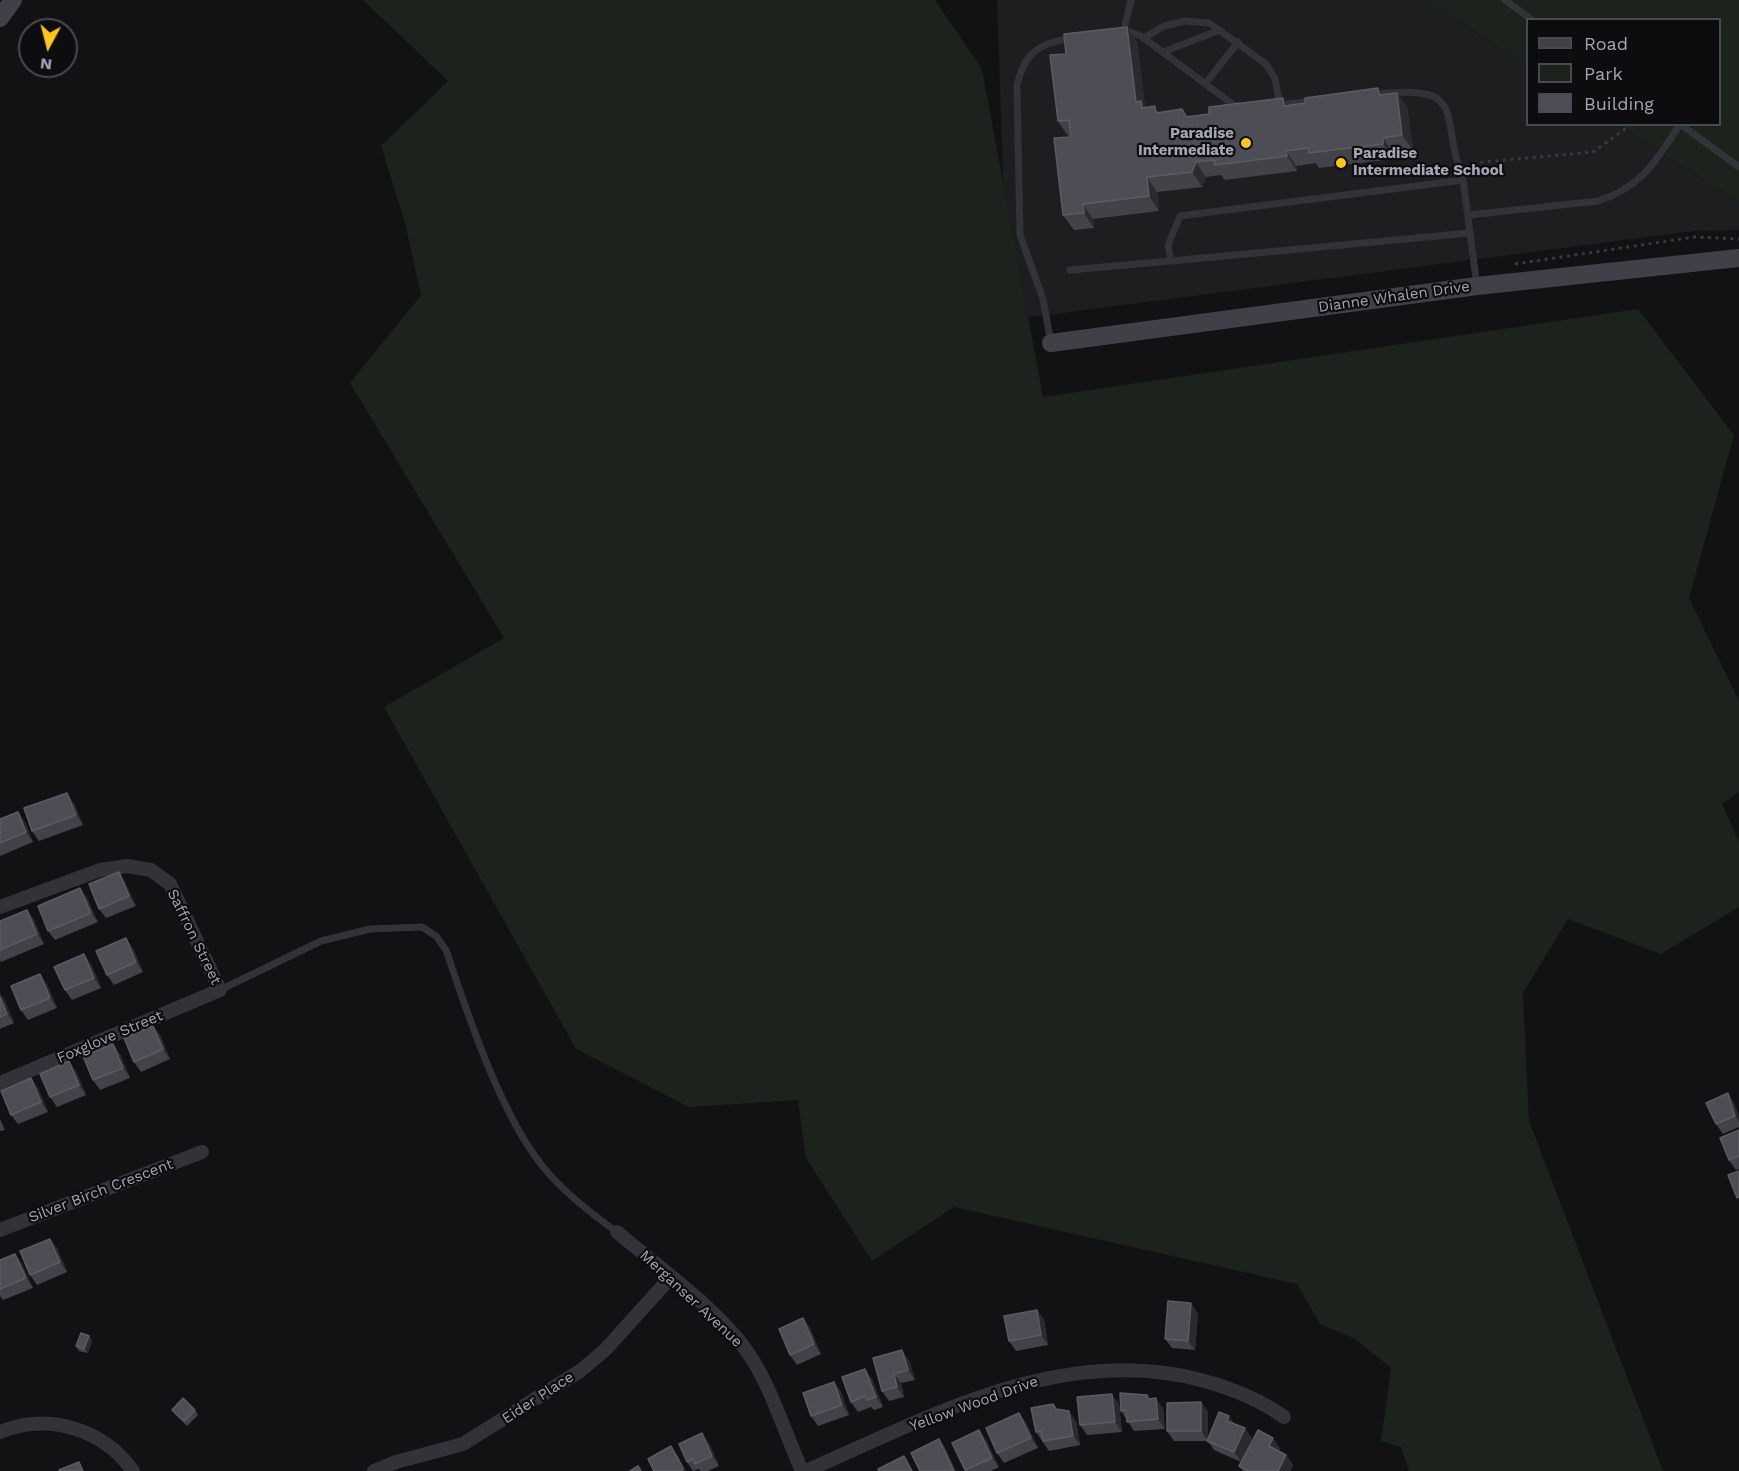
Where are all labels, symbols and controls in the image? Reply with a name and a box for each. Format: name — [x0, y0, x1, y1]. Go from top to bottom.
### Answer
north arrow — [18, 18, 78, 78]
legend — [1526, 18, 1721, 126]
text: Road — [1584, 33, 1628, 54]
text: N — [39, 54, 53, 75]
text: Park — [1584, 63, 1623, 84]
text: Building — [1584, 93, 1654, 114]
place label: Paradise Intermediate — [1138, 125, 1234, 160]
marker: Paradise Intermediate — [1239, 136, 1253, 150]
place label: Paradise Intermediate School — [1353, 145, 1504, 180]
marker: Paradise Intermediate School — [1334, 156, 1348, 170]
street label: Dianne Whalen Drive — [1317, 277, 1471, 317]
street label: Saffron Street — [163, 886, 225, 988]
street label: Foxglove Street — [54, 1007, 166, 1067]
street label: Silver Birch Crescent — [26, 1155, 176, 1227]
street label: Merganser Avenue — [636, 1247, 746, 1351]
street label: Eider Place — [499, 1368, 577, 1428]
street label: Yellow Wood Drive — [907, 1372, 1041, 1436]

